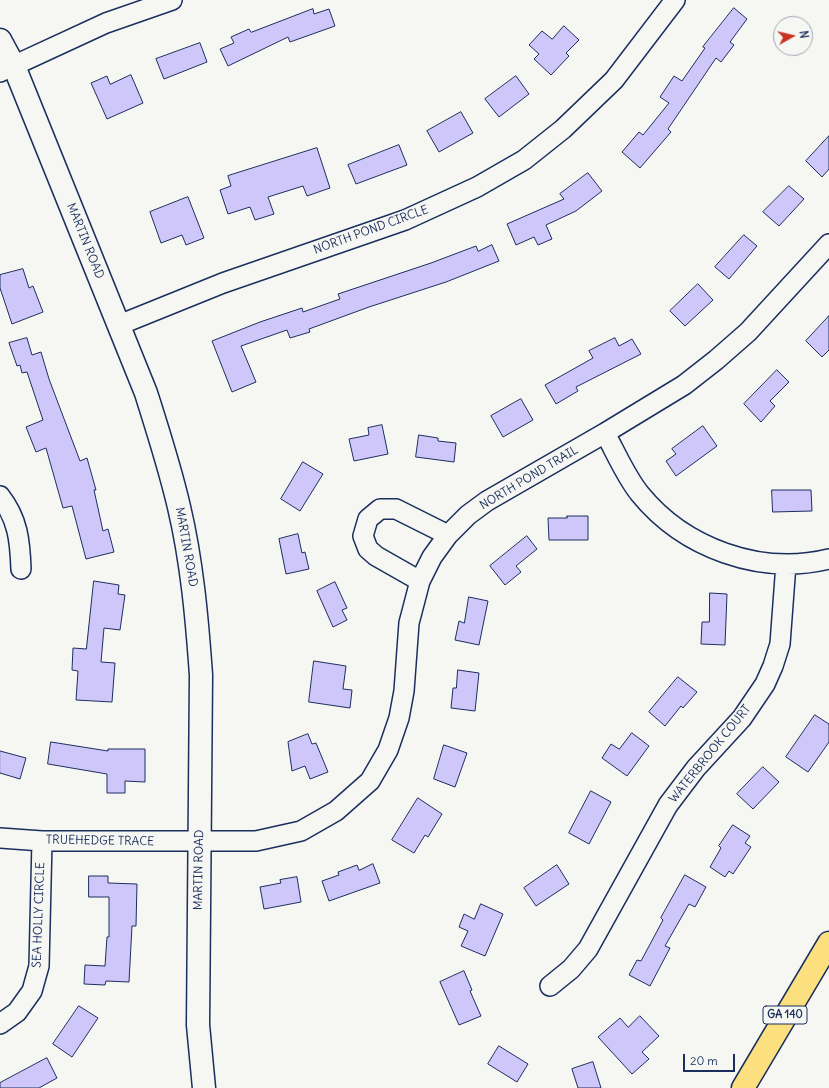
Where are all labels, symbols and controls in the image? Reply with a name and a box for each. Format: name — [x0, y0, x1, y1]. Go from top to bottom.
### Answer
north arrow — [773, 16, 813, 56]
text: N — [796, 30, 811, 39]
street label: MARTIN ROAD — [63, 201, 107, 281]
street label: NORTH POND CIRCLE — [312, 203, 430, 257]
street label: NORTH POND TRAIL — [477, 443, 581, 513]
street label: MARTIN ROAD — [172, 506, 200, 588]
street label: WATERBROOK COURT — [666, 702, 754, 806]
street label: MARTIN ROAD — [191, 830, 207, 910]
street label: TRUEHEDGE TRACE — [46, 833, 154, 849]
street label: SEA HOLLY CIRCLE — [30, 862, 48, 968]
road number: GA 140 — [763, 1006, 807, 1024]
scale bar — [685, 1046, 737, 1072]
text: 20 m — [690, 1053, 718, 1068]

